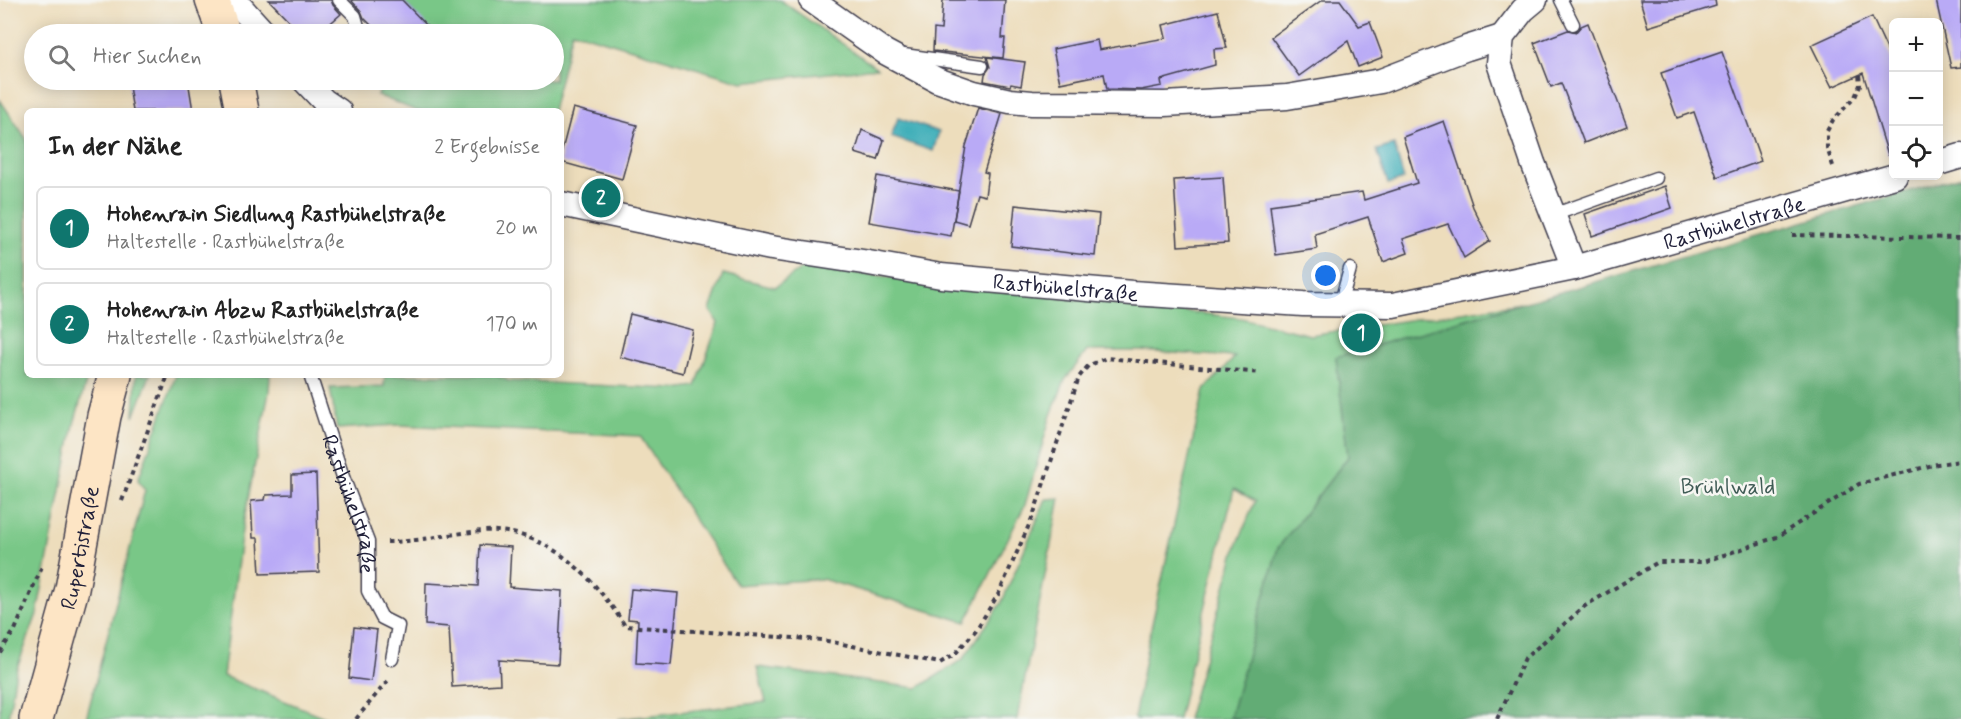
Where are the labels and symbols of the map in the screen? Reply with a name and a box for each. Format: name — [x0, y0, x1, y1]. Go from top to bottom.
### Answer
pin: 2 — [582, 176, 620, 220]
street label: Rastbühelstraße — [1660, 190, 1809, 258]
your location — [1311, 261, 1340, 290]
street label: Rastbühelstraße — [992, 269, 1139, 309]
pin: 1 — [1342, 310, 1380, 356]
street label: Rastbühelstraße — [314, 431, 380, 574]
park label: Brühlwald — [1681, 474, 1775, 502]
street label: Rupertistraße — [55, 484, 107, 613]

